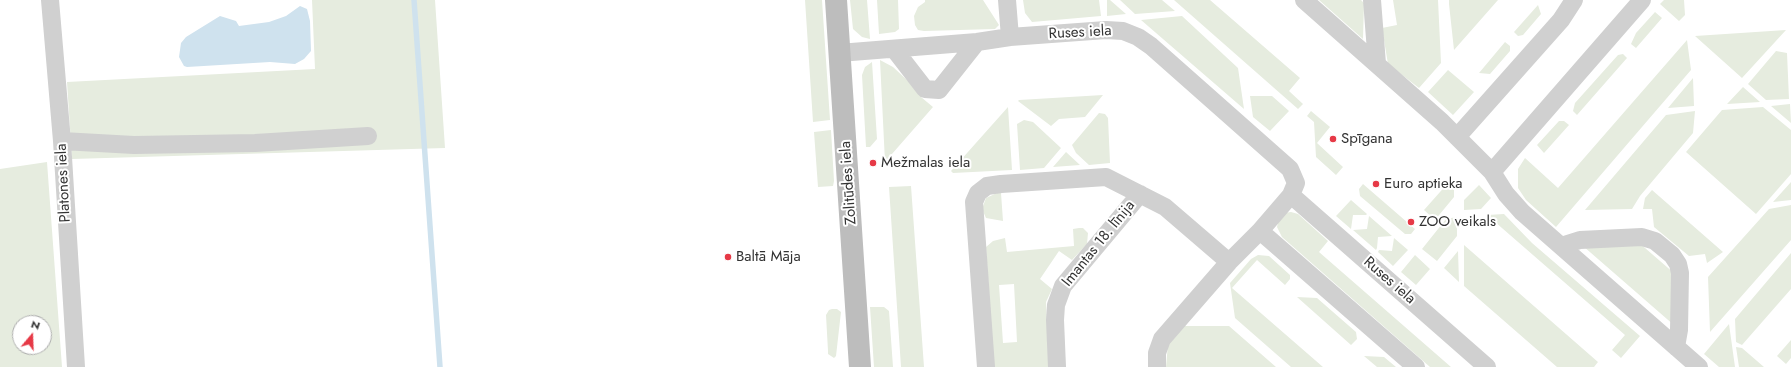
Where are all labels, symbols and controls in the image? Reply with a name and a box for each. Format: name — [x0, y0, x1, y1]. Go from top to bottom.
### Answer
street label: Ruses iela — [1048, 22, 1112, 44]
place label: Spīgana — [1341, 130, 1393, 148]
marker: Spīgana — [1328, 134, 1338, 144]
street label: Zolitūdes iela — [837, 141, 861, 225]
street label: Platones iela — [53, 143, 75, 223]
place label: Mežmalas iela — [881, 154, 970, 172]
marker: Mežmalas iela — [868, 158, 878, 168]
place label: Euro aptieka — [1384, 175, 1463, 193]
marker: Euro aptieka — [1371, 179, 1381, 189]
street label: Imantas 18. līnija — [1059, 197, 1139, 291]
place label: ZOO veikals — [1419, 213, 1496, 231]
marker: ZOO veikals — [1406, 217, 1416, 227]
place label: Baltā Māja — [736, 248, 801, 266]
marker: Baltā Māja — [723, 252, 733, 262]
street label: Ruses iela — [1359, 254, 1419, 308]
north arrow — [12, 315, 52, 355]
text: N — [29, 316, 42, 334]

